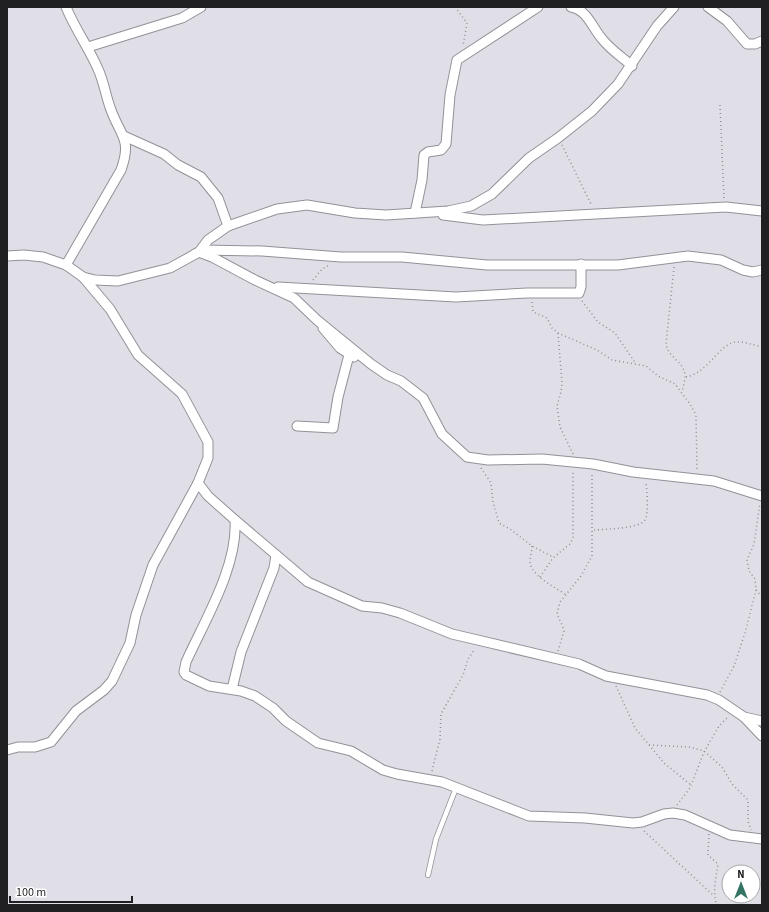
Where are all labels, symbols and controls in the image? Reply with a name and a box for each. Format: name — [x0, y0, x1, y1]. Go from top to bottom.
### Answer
north arrow — [721, 864, 761, 904]
text: N — [737, 867, 745, 882]
scale bar — [10, 878, 132, 904]
text: 100 m — [16, 884, 46, 901]

